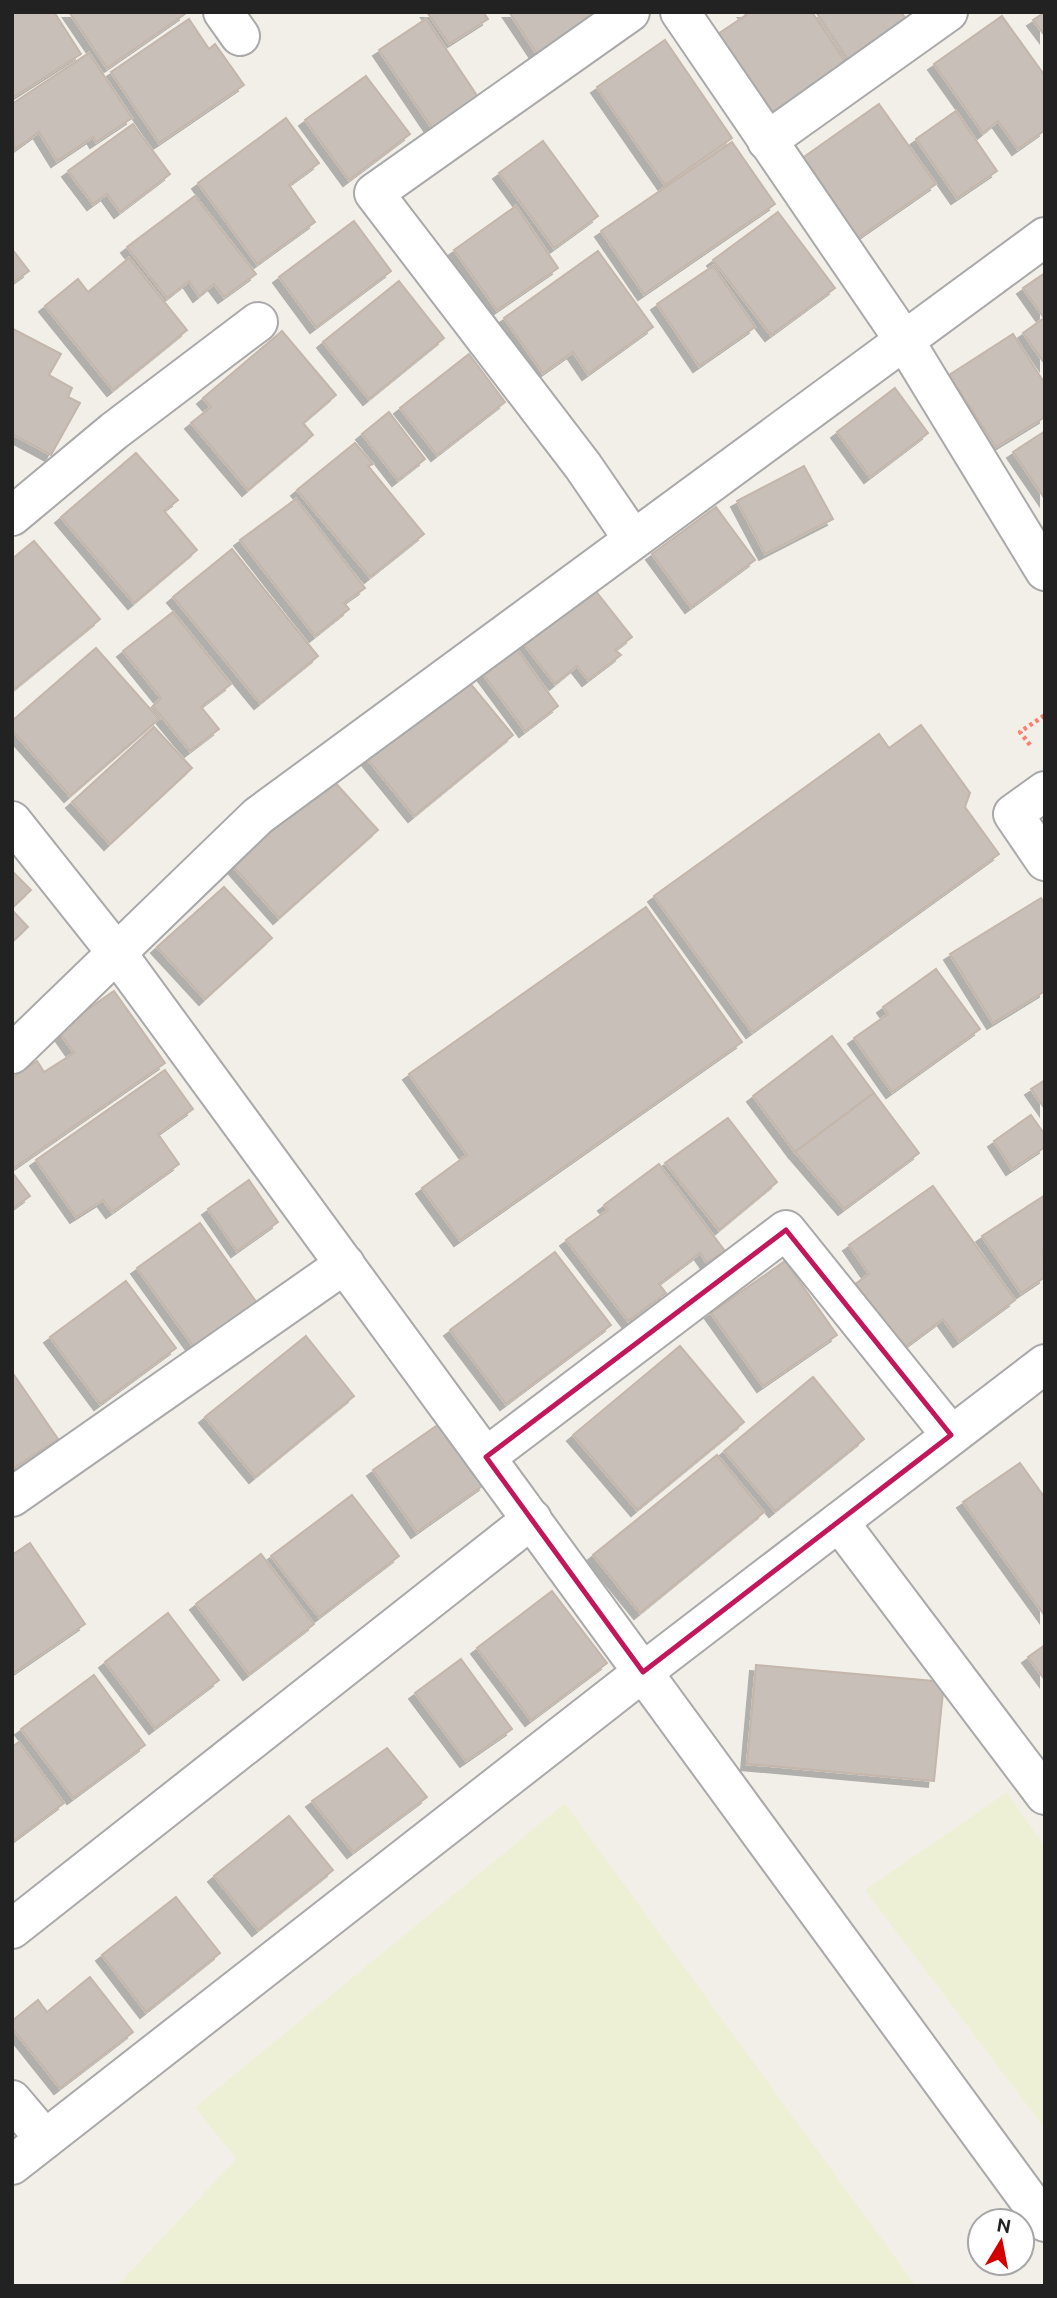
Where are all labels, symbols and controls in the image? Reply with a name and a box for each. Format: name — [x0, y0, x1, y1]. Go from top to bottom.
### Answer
north arrow — [966, 2207, 1036, 2277]
text: N — [995, 2213, 1013, 2237]

